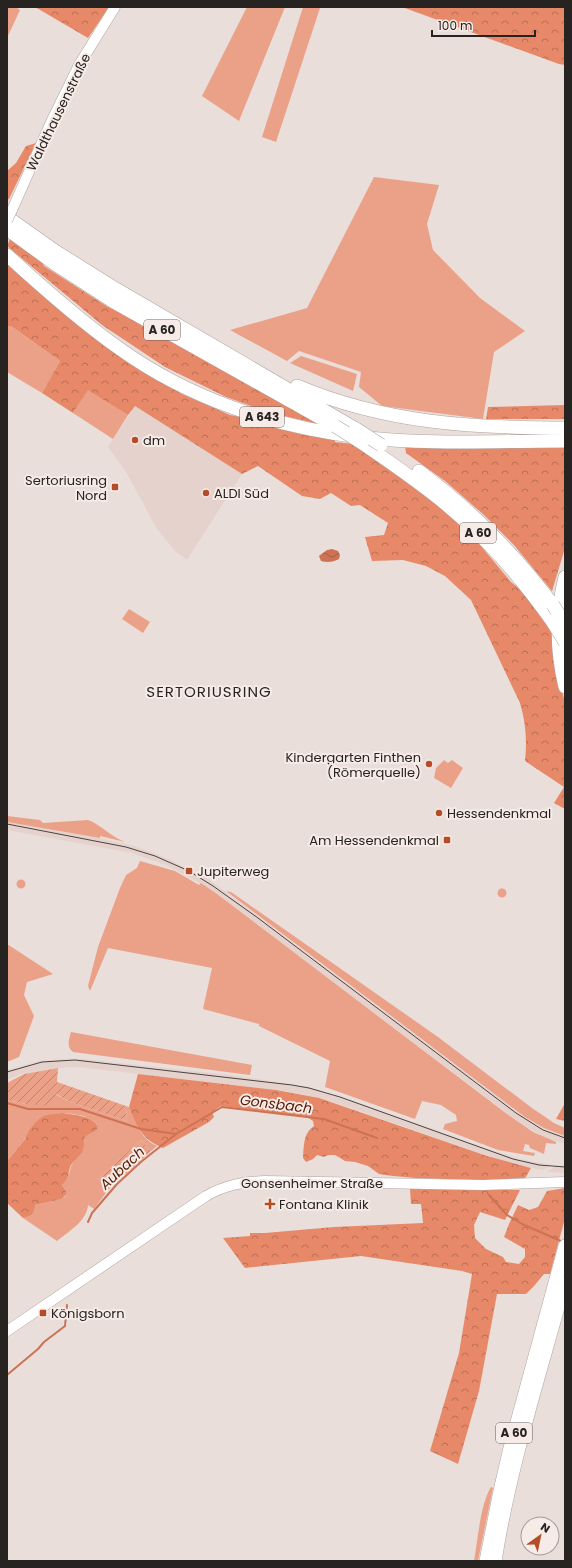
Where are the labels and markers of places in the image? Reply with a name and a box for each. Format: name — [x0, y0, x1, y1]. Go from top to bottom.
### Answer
place label: dm — [143, 431, 165, 450]
marker: dm — [130, 435, 140, 445]
place label: Sertoriusring Nord — [25, 471, 107, 505]
marker: Sertoriusring Nord — [110, 482, 120, 492]
place label: ALDI Süd — [214, 484, 269, 503]
marker: ALDI Süd — [201, 488, 211, 498]
place label: Kindergarten Finthen (Römerquelle) — [285, 748, 421, 782]
marker: Kindergarten Finthen (Römerquelle) — [424, 759, 434, 769]
place label: Hessendenkmal — [447, 804, 551, 823]
marker: Hessendenkmal — [434, 808, 444, 818]
place label: Am Hessendenkmal — [309, 831, 439, 850]
marker: Am Hessendenkmal — [442, 835, 452, 845]
place label: Jupiterweg — [197, 862, 269, 881]
marker: Jupiterweg — [184, 866, 194, 876]
place label: Fontana Klinik — [279, 1195, 369, 1214]
marker: Fontana Klinik — [264, 1198, 276, 1210]
place label: Königsborn — [51, 1304, 124, 1323]
marker: Königsborn — [38, 1308, 48, 1318]

